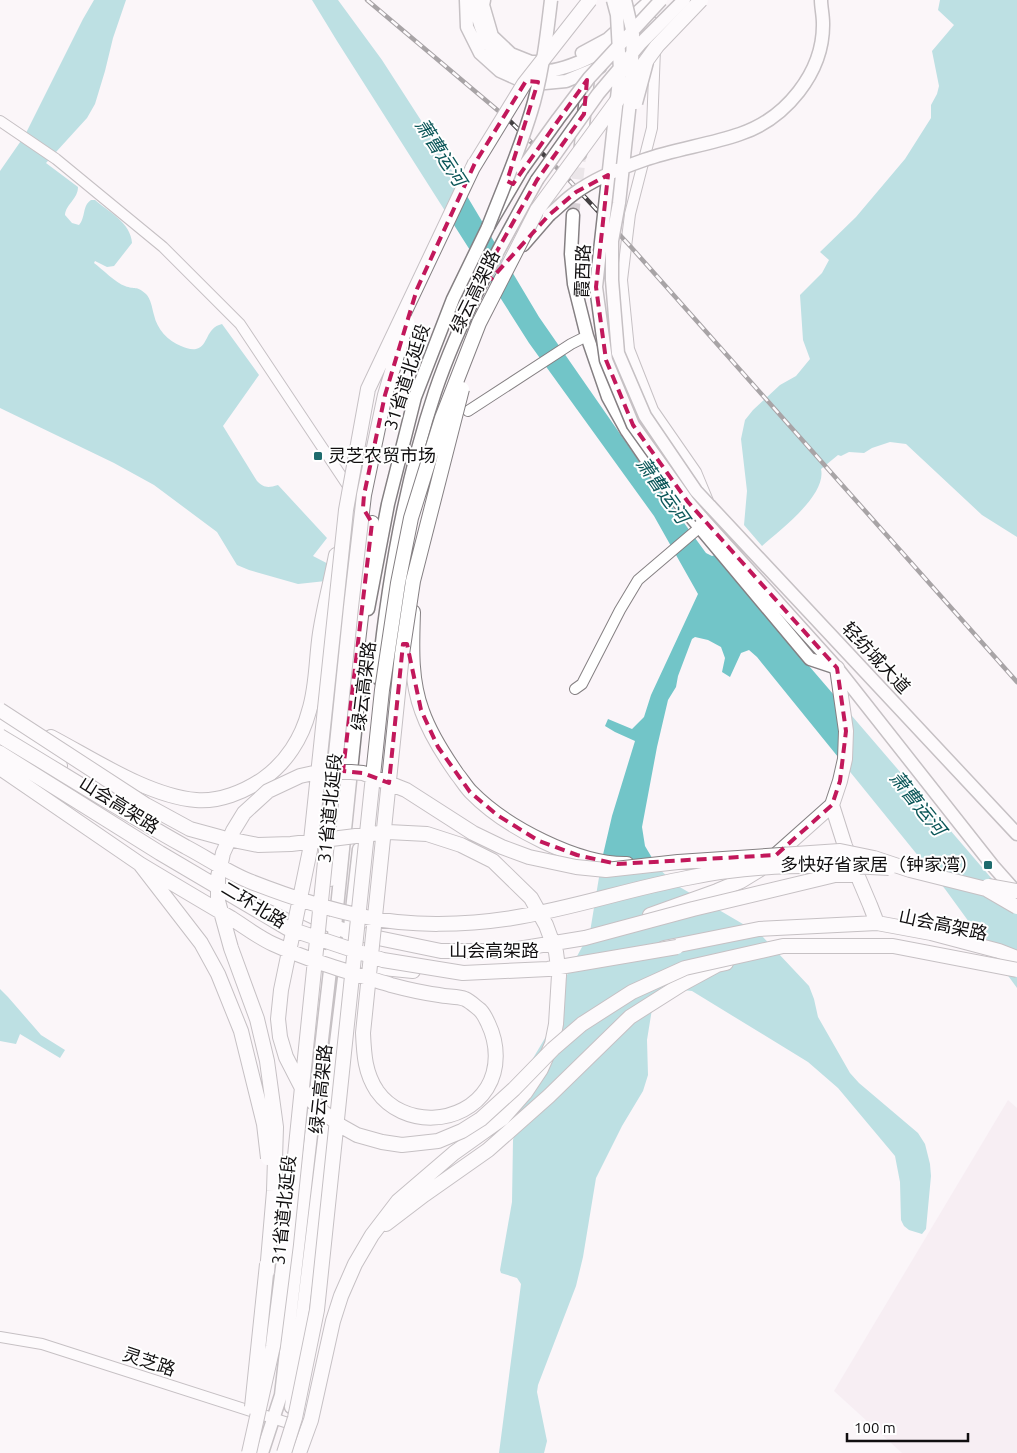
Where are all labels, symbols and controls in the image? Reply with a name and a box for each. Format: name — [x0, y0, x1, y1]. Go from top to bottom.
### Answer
water label: 萧曹运河 — [411, 114, 473, 193]
street label: 霞西路 — [571, 244, 593, 298]
street label: 绿云高架路 — [445, 247, 503, 336]
street label: 31省道北延段 — [379, 321, 433, 432]
place label: 灵芝农贸市场 — [328, 445, 436, 465]
marker: 灵芝农贸市场 — [312, 450, 324, 462]
water label: 萧曹运河 — [632, 453, 696, 531]
street label: 轻纺城大道 — [839, 618, 915, 697]
street label: 绿云高架路 — [348, 640, 378, 732]
street label: 31省道北延段 — [313, 752, 345, 864]
water label: 萧曹运河 — [886, 767, 953, 843]
street label: 山会高架路 — [76, 772, 163, 836]
place label: 多快好省家居（钟家湾） — [780, 854, 978, 874]
marker: 多快好省家居（钟家湾） — [982, 859, 994, 871]
street label: 二环北路 — [219, 877, 291, 931]
street label: 山会高架路 — [897, 905, 989, 943]
street label: 山会高架路 — [449, 940, 539, 960]
street label: 绿云高架路 — [305, 1043, 335, 1135]
street label: 31省道北延段 — [267, 1154, 299, 1266]
street label: 灵芝路 — [121, 1343, 178, 1379]
scale bar — [847, 1410, 968, 1442]
text: 100 m — [854, 1419, 896, 1436]

